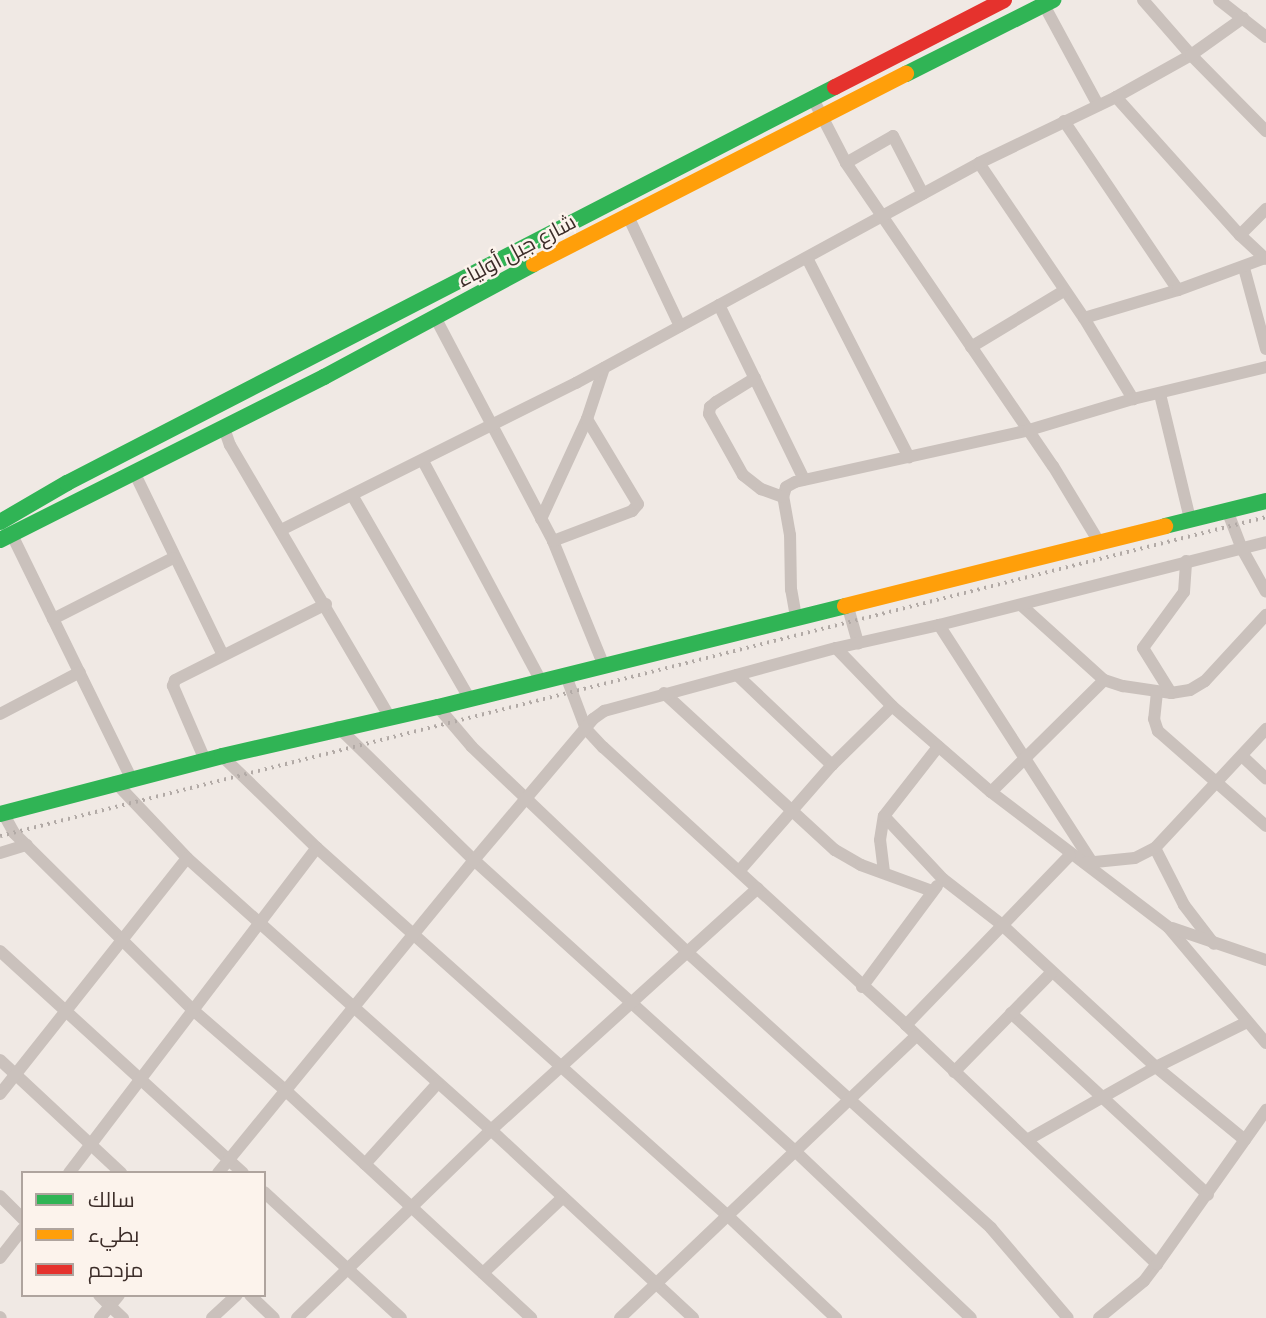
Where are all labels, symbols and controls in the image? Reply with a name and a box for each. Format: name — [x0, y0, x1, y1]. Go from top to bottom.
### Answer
street label: شارع جبل أولياء — [452, 208, 580, 292]
legend — [21, 1171, 266, 1297]
text: سالك — [88, 1186, 135, 1212]
text: بطيء — [88, 1221, 139, 1247]
text: مزدحم — [88, 1256, 143, 1282]

